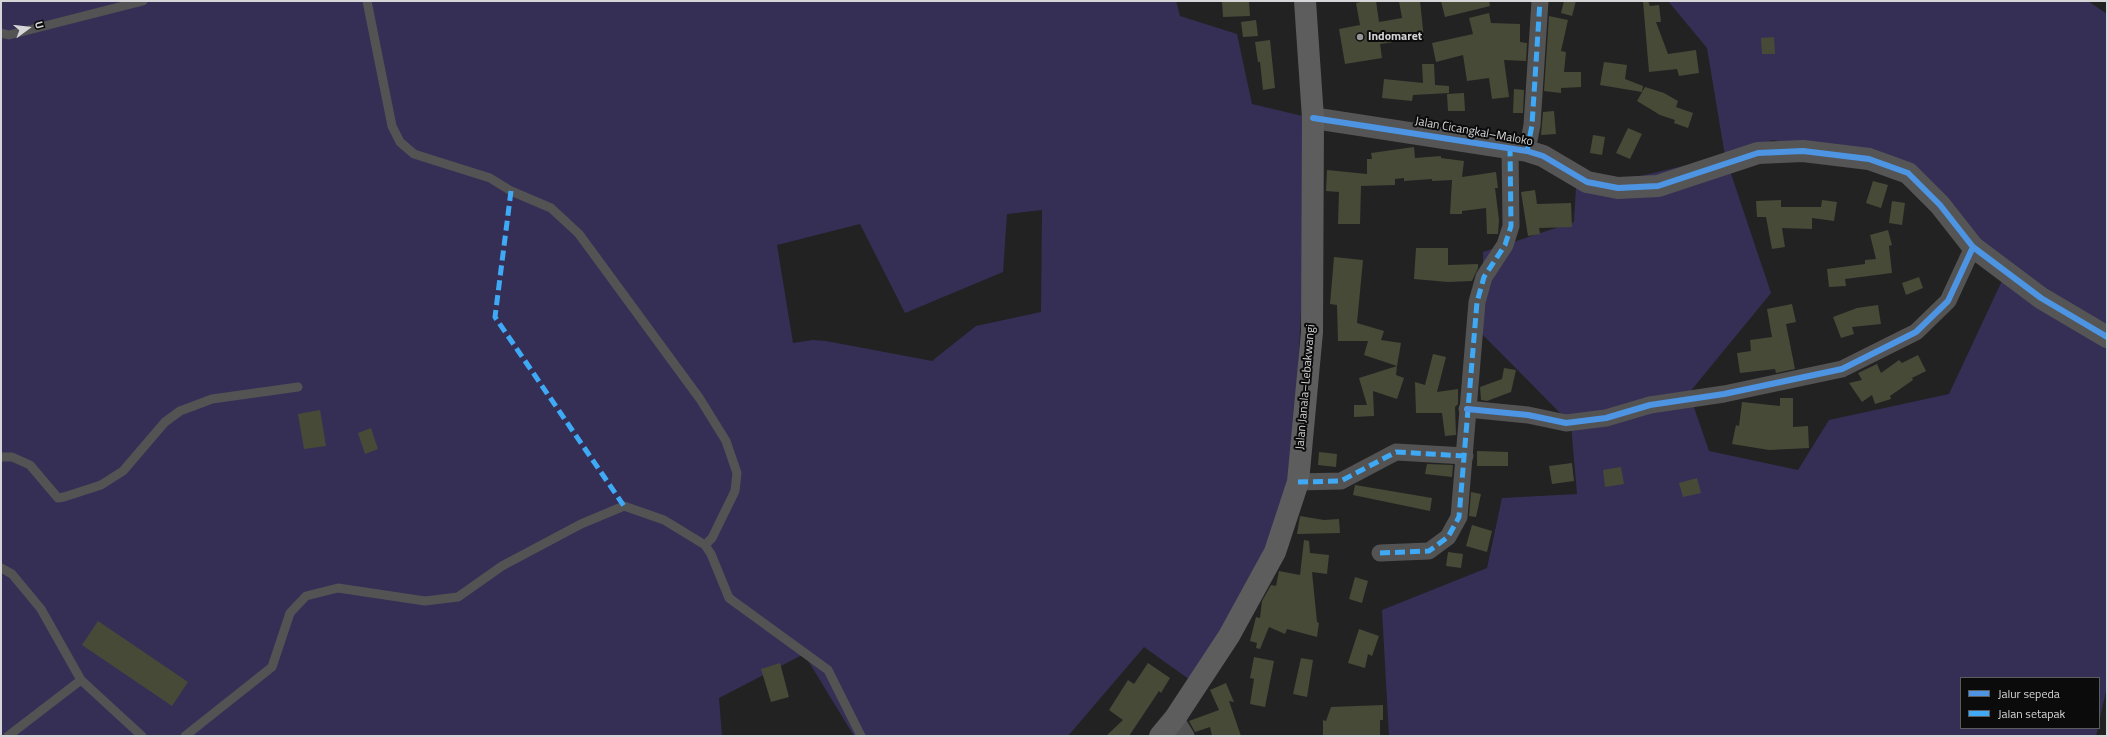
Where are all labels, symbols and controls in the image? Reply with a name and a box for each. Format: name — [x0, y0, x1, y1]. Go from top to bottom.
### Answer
north arrow — [8, 8, 48, 48]
text: U — [31, 19, 48, 30]
place label: Indomaret — [1368, 30, 1422, 44]
marker: Indomaret — [1355, 32, 1365, 42]
street label: Jalan Cicangkal–Maloko — [1414, 115, 1534, 149]
street label: Jalan Janala–Lebakwangi — [1293, 324, 1319, 450]
legend — [1960, 677, 2100, 729]
text: Jalur sepeda — [1998, 684, 2060, 703]
text: Jalan setapak — [1998, 704, 2065, 723]

